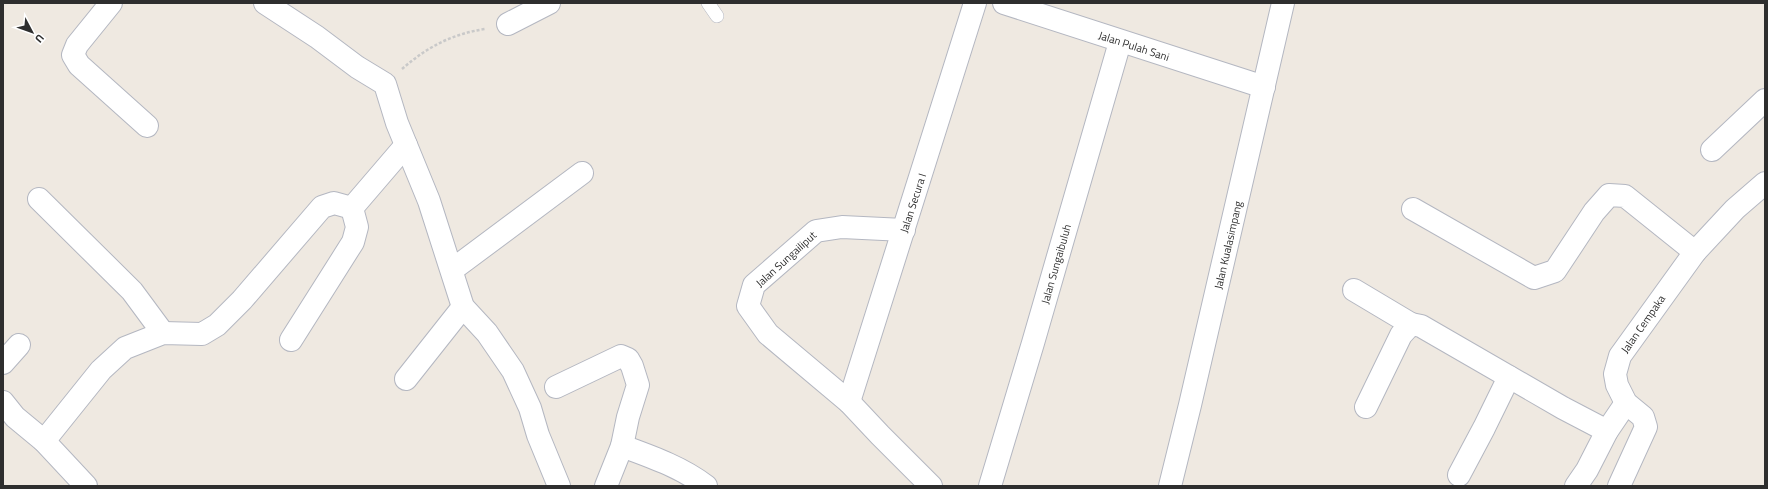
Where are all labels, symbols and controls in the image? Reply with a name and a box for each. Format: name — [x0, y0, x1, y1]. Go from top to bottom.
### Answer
north arrow — [12, 12, 52, 52]
street label: Jalan Pulah Sani — [1097, 27, 1171, 65]
text: U — [31, 31, 48, 47]
street label: Jalan Secura I — [896, 171, 930, 235]
street label: Jalan Kualasimpang — [1210, 199, 1246, 291]
street label: Jalan Sungaibuluh — [1037, 222, 1075, 306]
street label: Jalan Sungailiput — [752, 227, 820, 291]
street label: Jalan Cempaka — [1617, 291, 1669, 356]

